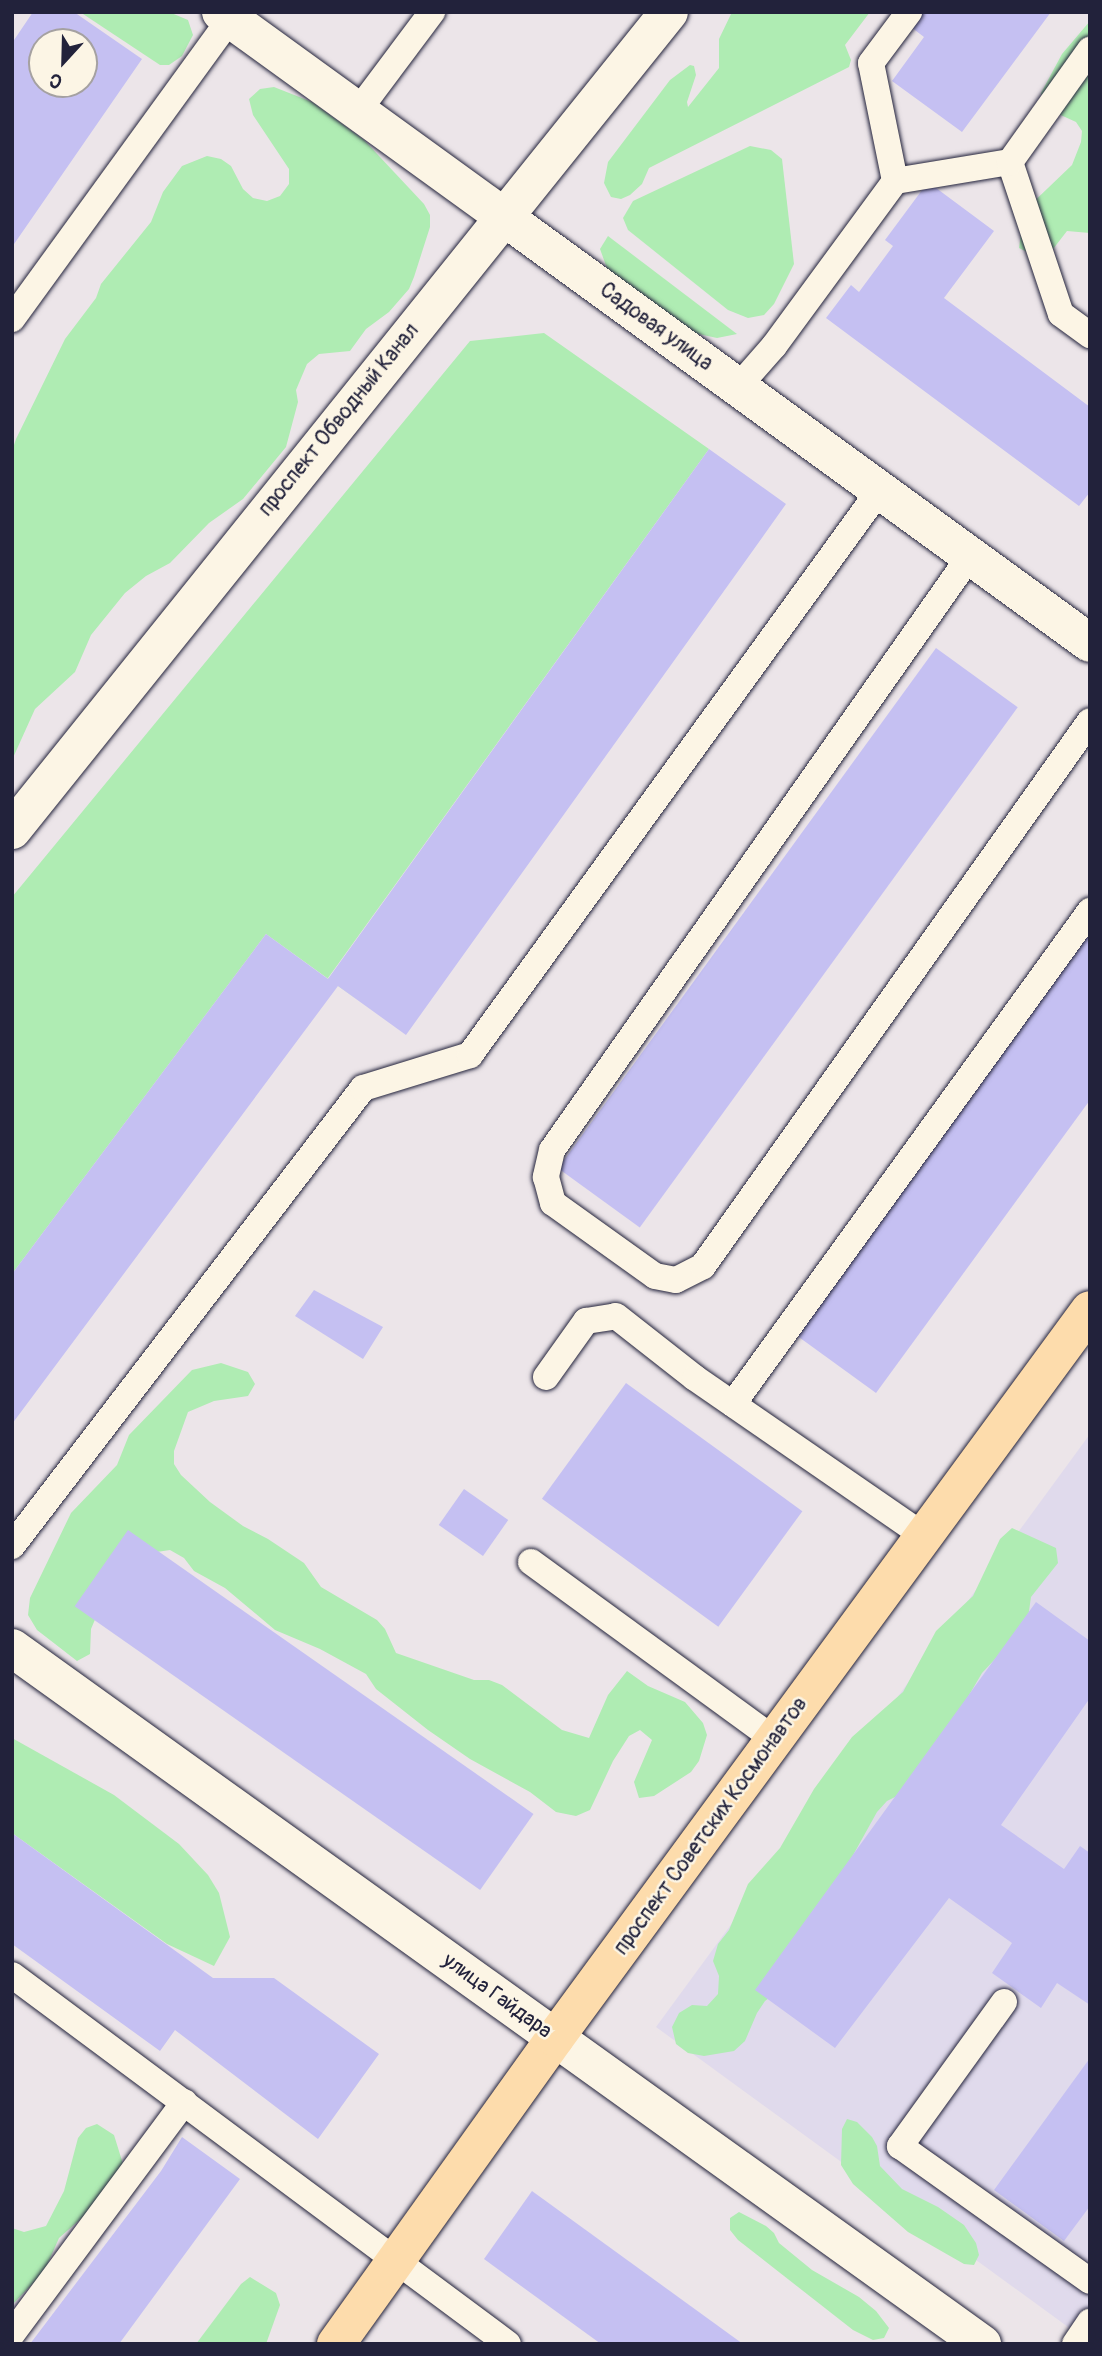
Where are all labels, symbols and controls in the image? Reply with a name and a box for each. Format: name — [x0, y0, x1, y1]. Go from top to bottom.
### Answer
north arrow — [28, 28, 98, 98]
text: С — [46, 67, 66, 94]
street label: Садовая улица — [595, 278, 717, 376]
street label: проспект Обводный Канал — [254, 319, 424, 521]
street label: проспект Советских Космонавтов — [609, 1692, 813, 1960]
street label: улица Гайдара — [437, 1948, 557, 2044]

